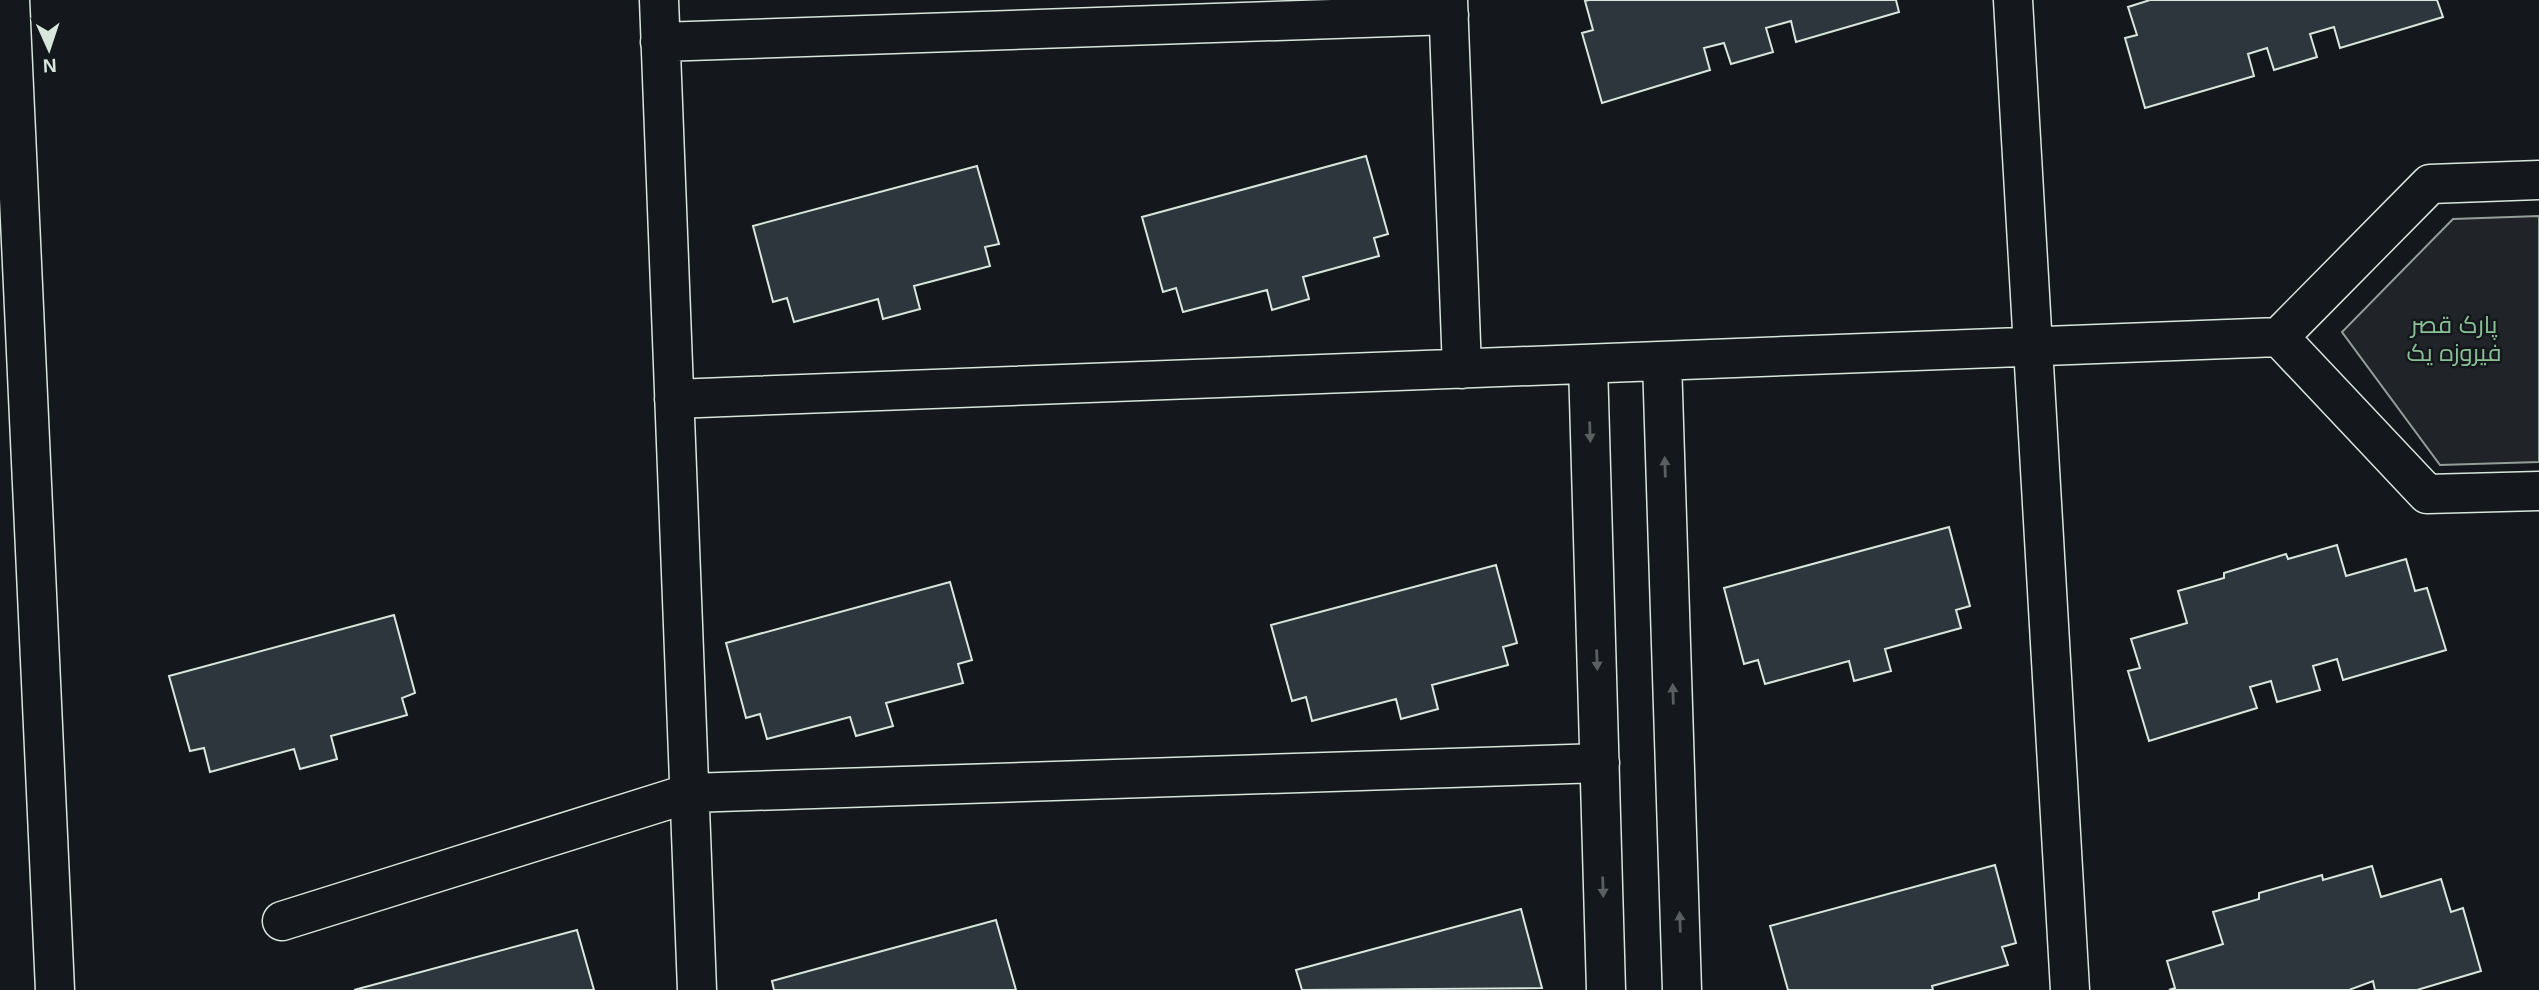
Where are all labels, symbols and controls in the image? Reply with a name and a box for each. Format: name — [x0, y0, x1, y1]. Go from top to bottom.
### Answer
north arrow — [14, 14, 84, 84]
text: N — [42, 55, 57, 76]
park label: پارک قصر فیروزه یک — [2407, 311, 2501, 366]
one-way arrow — [1585, 421, 1596, 443]
one-way arrow — [1659, 456, 1671, 478]
one-way arrow — [1591, 649, 1602, 671]
one-way arrow — [1667, 683, 1678, 705]
one-way arrow — [1598, 876, 1609, 898]
one-way arrow — [1675, 911, 1686, 933]

